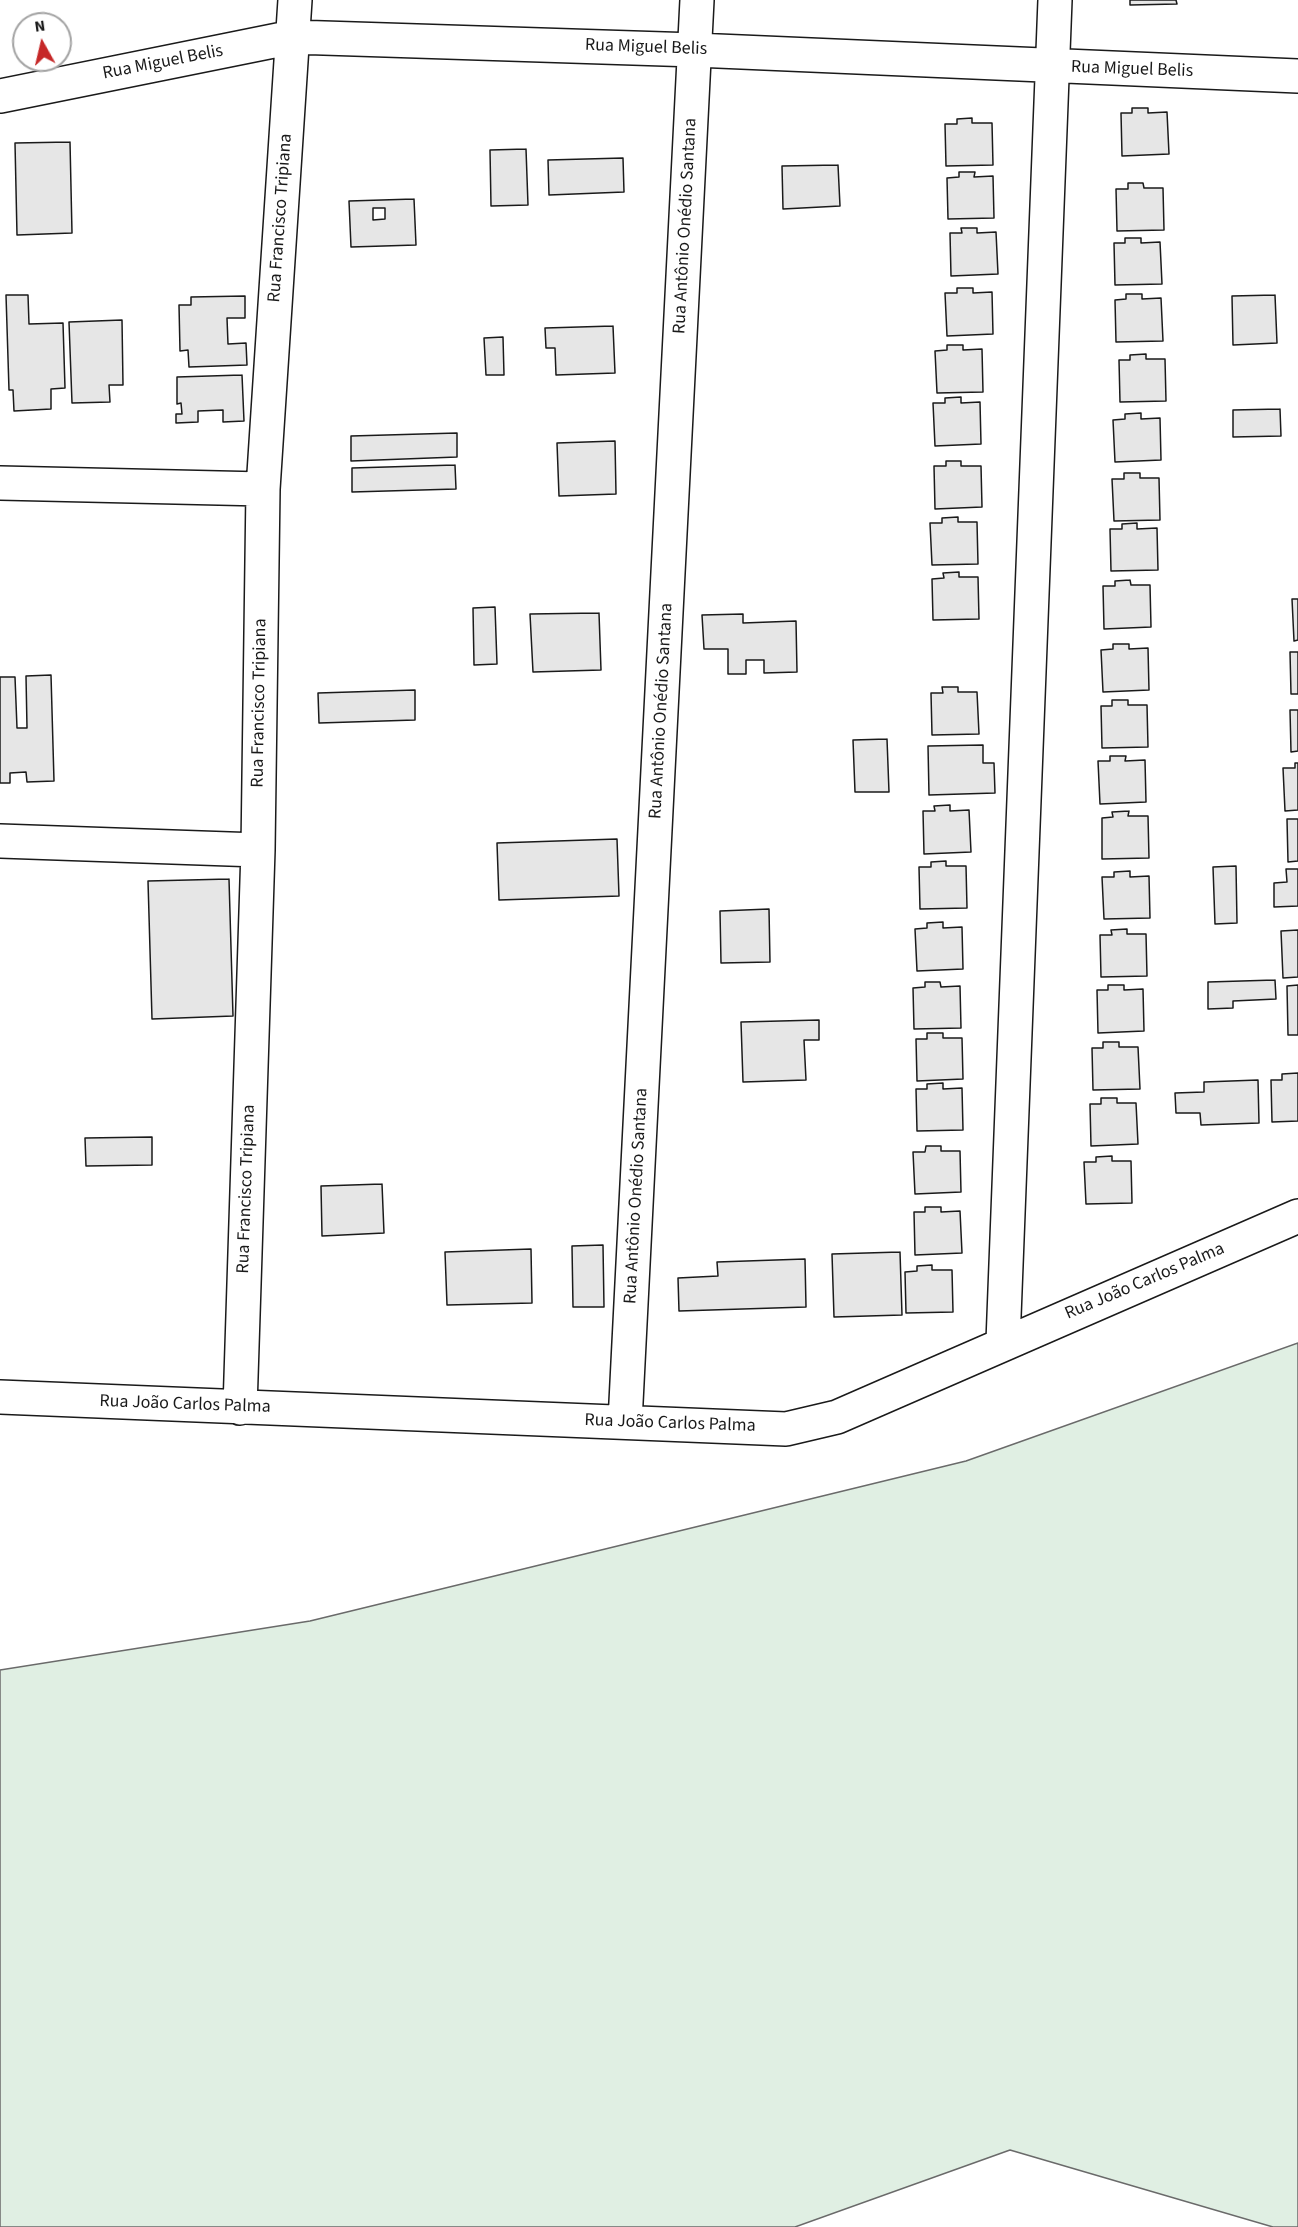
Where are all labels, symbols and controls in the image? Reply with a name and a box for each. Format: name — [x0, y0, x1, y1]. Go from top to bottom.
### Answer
north arrow — [12, 12, 72, 72]
text: N — [33, 15, 47, 38]
street label: Rua Miguel Belis — [585, 35, 707, 61]
street label: Rua Miguel Belis — [101, 41, 225, 85]
street label: Rua Miguel Belis — [1071, 57, 1193, 83]
street label: Rua Antônio Onédio Santana — [670, 117, 702, 335]
street label: Rua Francisco Tripiana — [264, 133, 298, 303]
street label: Rua Antônio Onédio Santana — [646, 602, 678, 820]
street label: Rua Francisco Tripiana — [248, 618, 272, 788]
street label: Rua Antônio Onédio Santana — [621, 1087, 653, 1305]
street label: Rua Francisco Tripiana — [233, 1104, 261, 1274]
street label: Rua João Carlos Palma — [1062, 1239, 1228, 1325]
street label: Rua João Carlos Palma — [99, 1391, 271, 1419]
street label: Rua João Carlos Palma — [584, 1410, 756, 1438]

